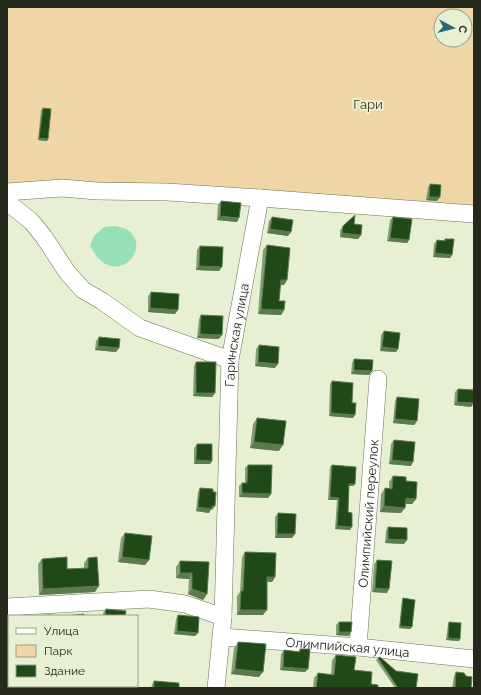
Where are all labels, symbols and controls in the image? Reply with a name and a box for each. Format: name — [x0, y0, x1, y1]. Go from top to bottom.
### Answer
north arrow — [433, 8, 473, 48]
text: С — [455, 25, 469, 34]
park label: Гари — [353, 97, 383, 112]
street label: Гаринская улица — [222, 282, 252, 387]
street label: Олимпийский переулок — [355, 438, 382, 588]
legend — [8, 615, 138, 687]
text: Улица — [44, 624, 79, 638]
street label: Олимпийская улица — [285, 635, 410, 660]
text: Парк — [44, 644, 73, 658]
text: Здание — [44, 664, 85, 678]

